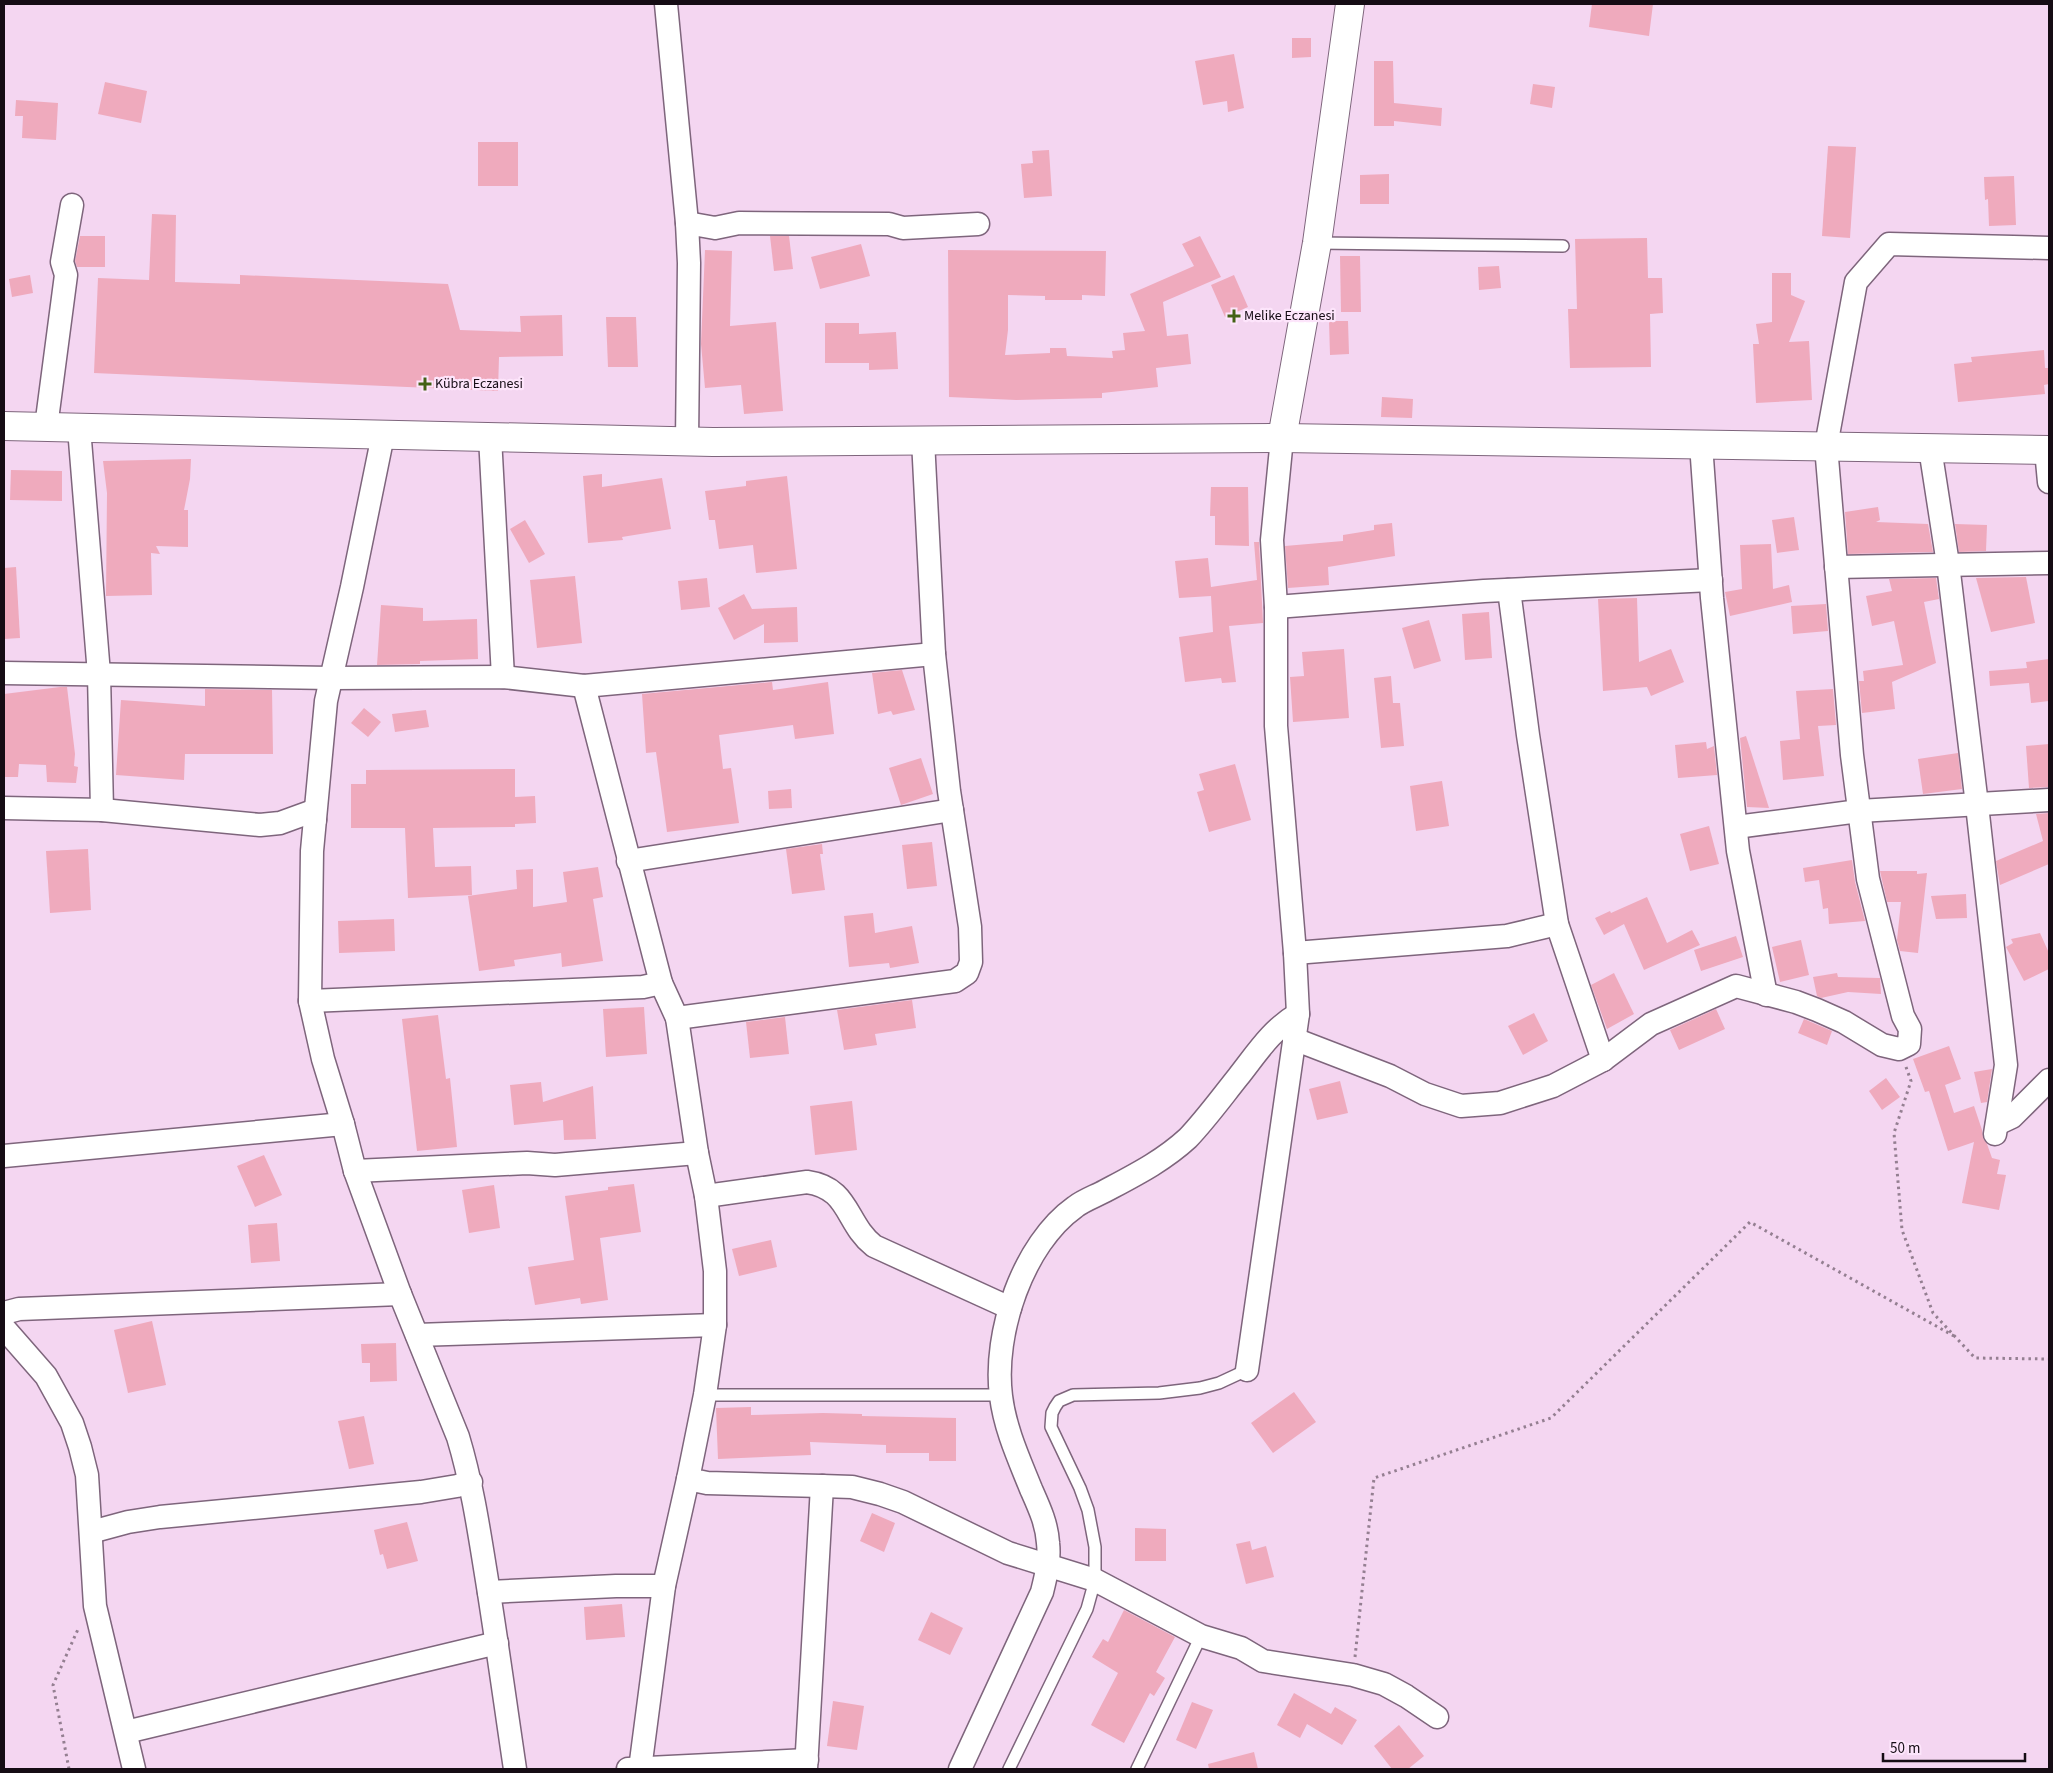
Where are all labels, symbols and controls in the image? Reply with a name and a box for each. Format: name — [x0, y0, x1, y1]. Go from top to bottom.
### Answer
place label: Melike Eczanesi — [1244, 306, 1335, 326]
marker: Melike Eczanesi — [1228, 310, 1240, 322]
place label: Kübra Eczanesi — [435, 374, 523, 394]
marker: Kübra Eczanesi — [419, 378, 431, 390]
scale bar — [1883, 1730, 2026, 1762]
text: 50 m — [1890, 1738, 1920, 1759]

